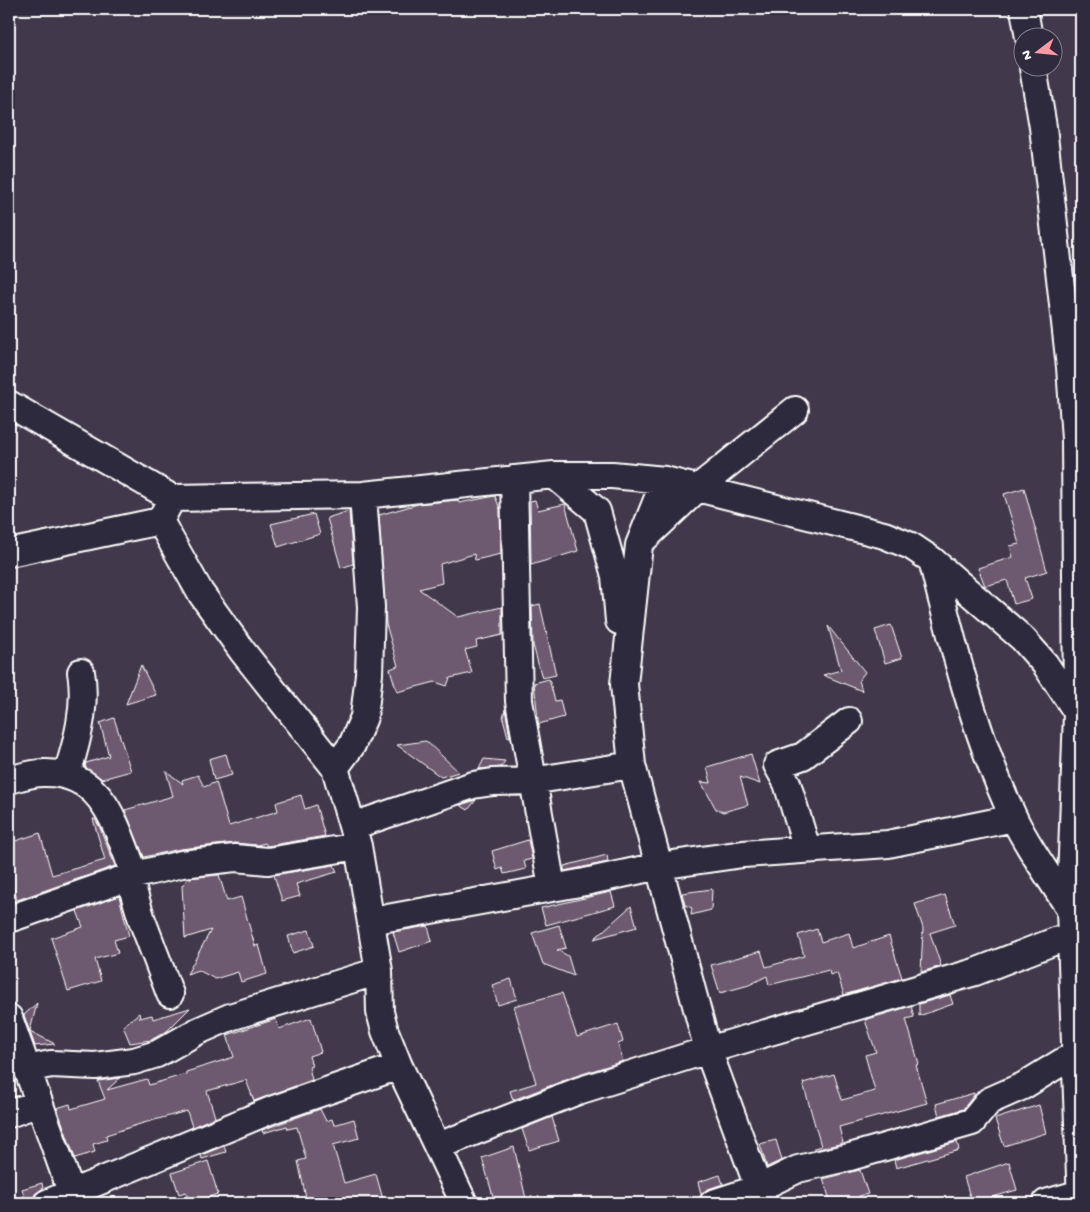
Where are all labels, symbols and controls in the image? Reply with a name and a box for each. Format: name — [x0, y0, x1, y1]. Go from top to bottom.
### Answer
north arrow — [1012, 28, 1062, 78]
text: N — [1018, 48, 1037, 62]

